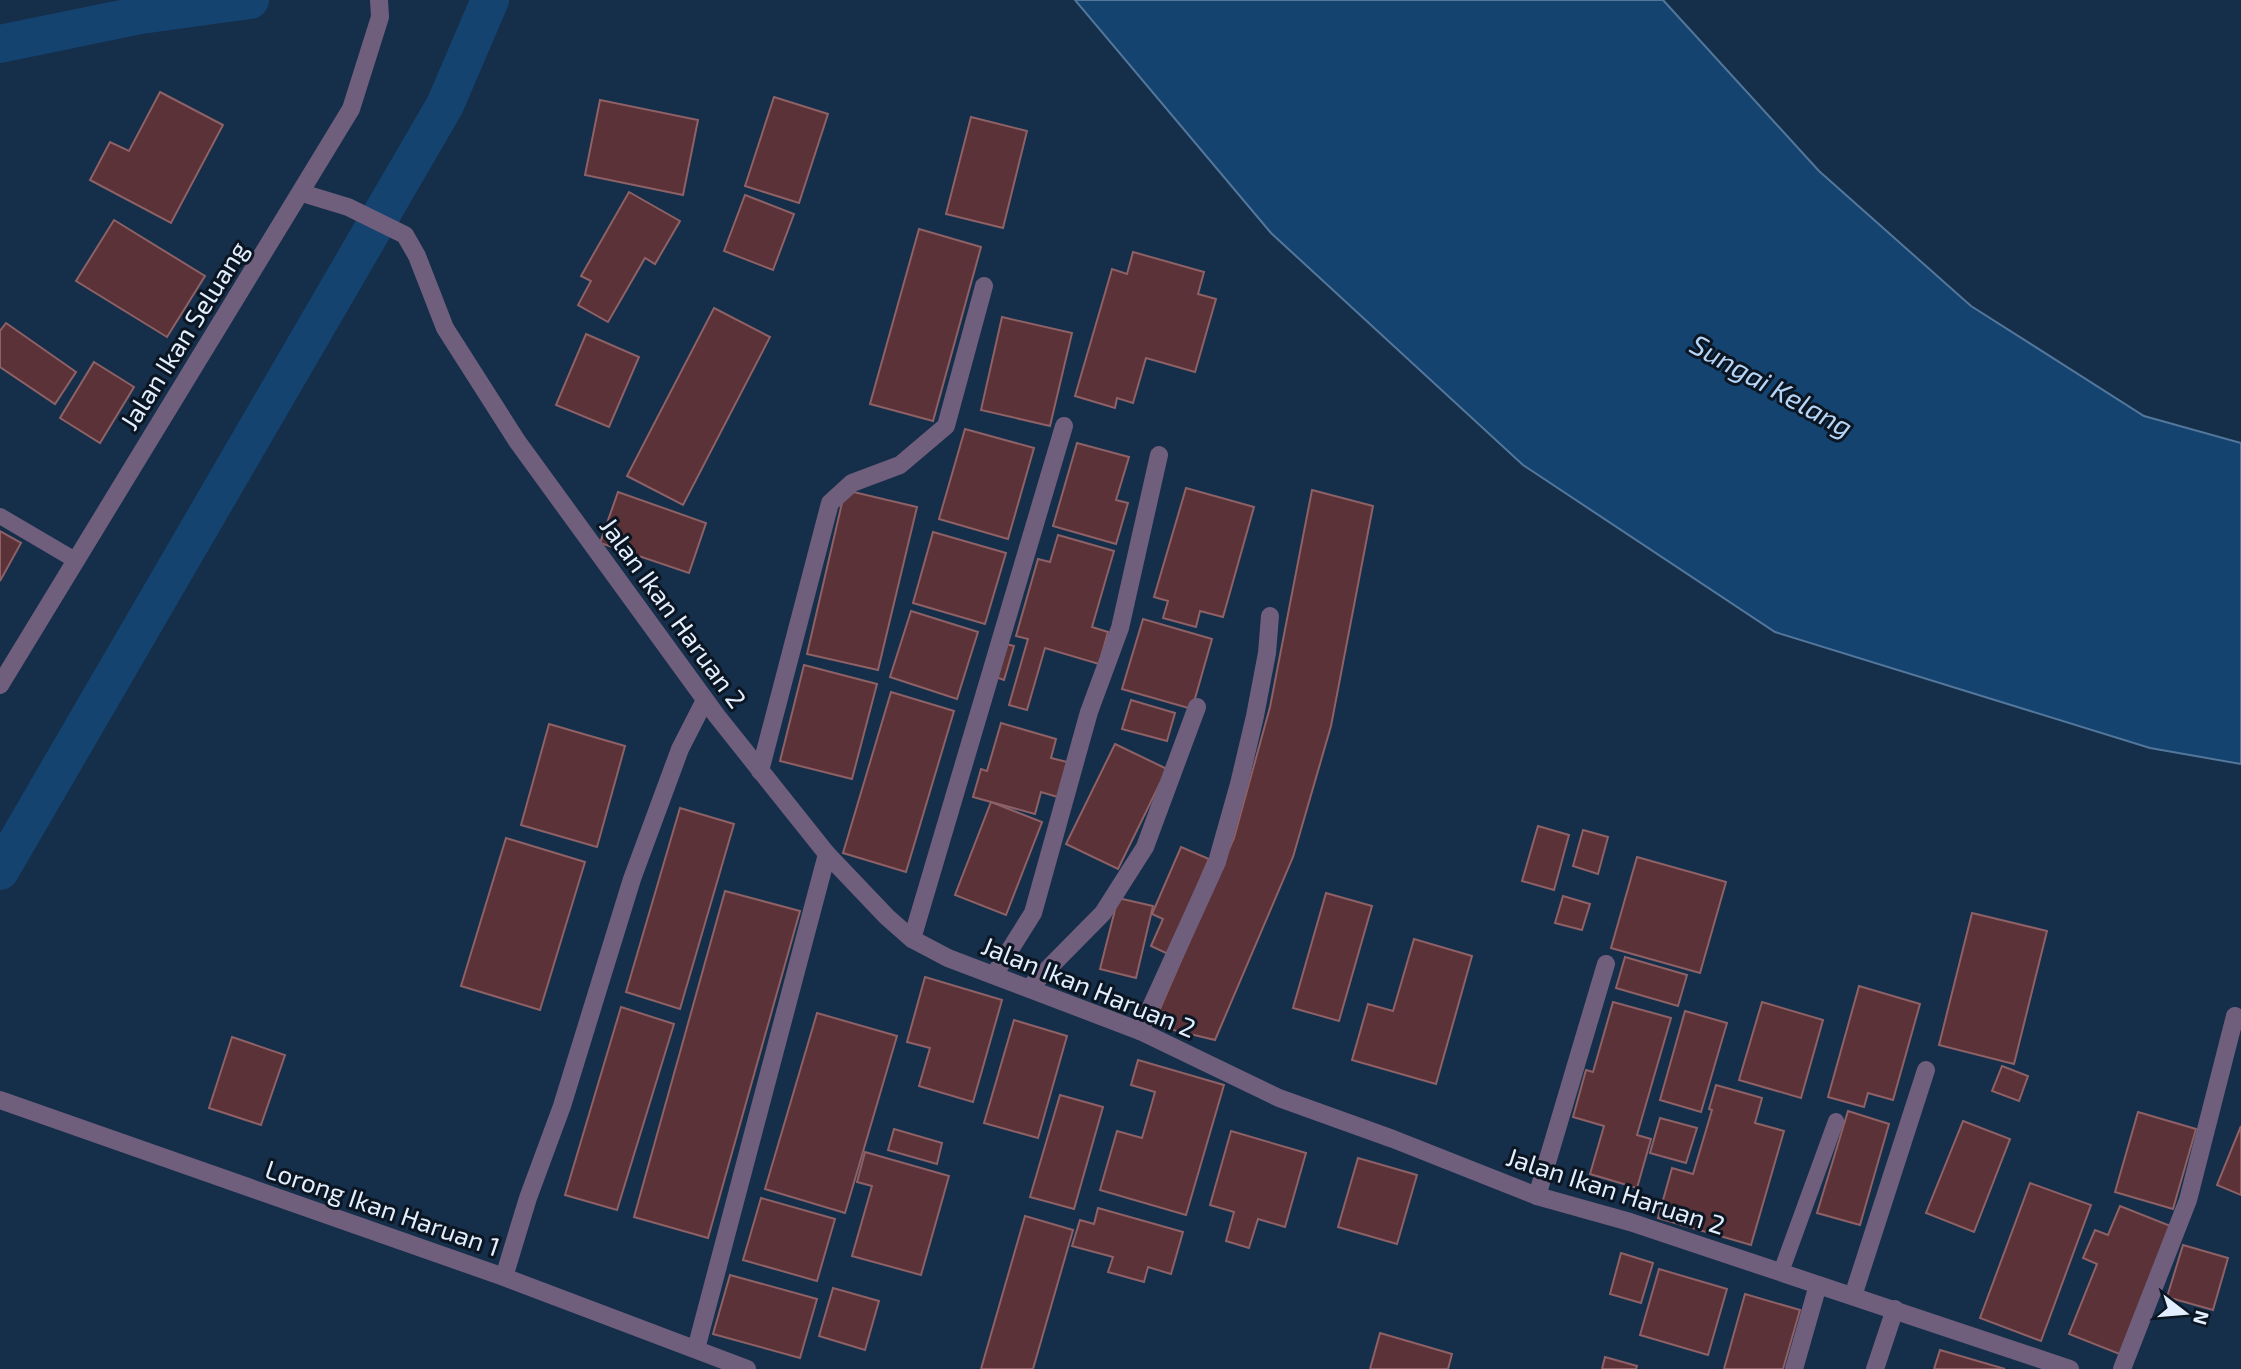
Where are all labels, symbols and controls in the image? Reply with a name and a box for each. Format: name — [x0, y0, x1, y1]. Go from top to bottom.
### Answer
street label: Jalan Ikan Seluang — [113, 235, 253, 435]
water label: Sungai Kelang — [1685, 326, 1859, 444]
street label: Jalan Ikan Haruan 2 — [594, 511, 754, 713]
street label: Jalan Ikan Haruan 2 — [978, 929, 1200, 1043]
street label: Jalan Ikan Haruan 2 — [1503, 1140, 1729, 1240]
street label: Lorong Ikan Haruan 1 — [262, 1152, 504, 1262]
north arrow — [2150, 1278, 2220, 1348]
text: N — [2189, 1308, 2215, 1328]

